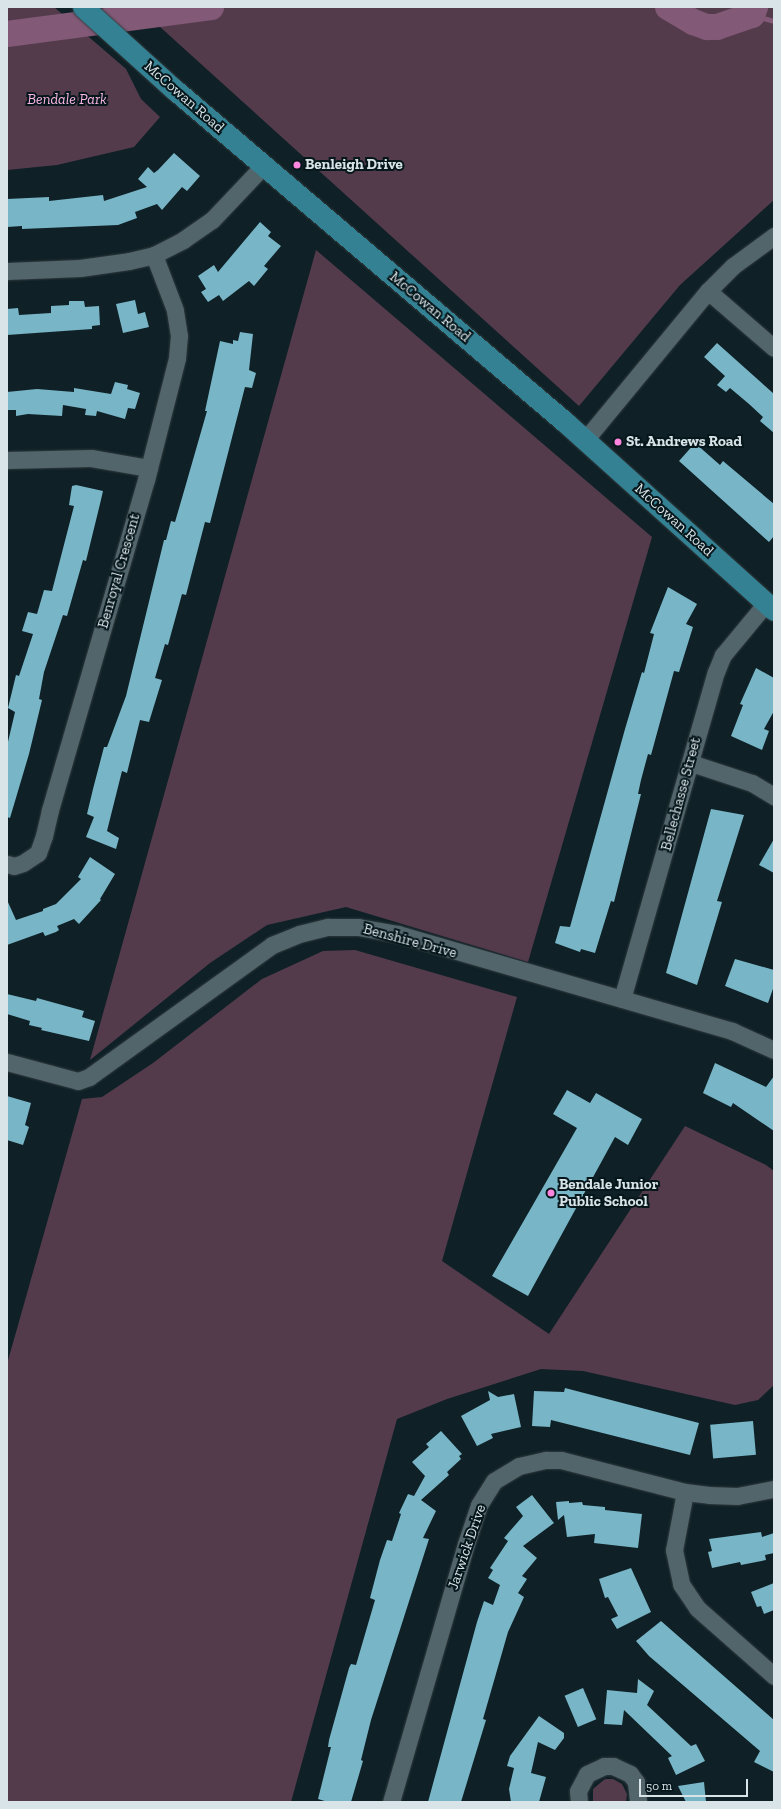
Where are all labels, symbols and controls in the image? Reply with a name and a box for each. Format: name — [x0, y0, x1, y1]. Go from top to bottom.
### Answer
street label: McCowan Road — [140, 57, 228, 137]
park label: Bendale Park — [27, 91, 107, 109]
place label: Benleigh Drive — [305, 156, 403, 174]
marker: Benleigh Drive — [292, 160, 302, 170]
street label: McCowan Road — [386, 268, 474, 346]
place label: St. Andrews Road — [626, 433, 742, 451]
marker: St. Andrews Road — [613, 437, 623, 447]
street label: McCowan Road — [631, 480, 717, 560]
street label: Benroyal Crescent — [94, 512, 144, 630]
street label: Bellechasse Street — [657, 735, 705, 853]
street label: Benshire Drive — [361, 920, 459, 962]
place label: Bendale Junior Public School — [559, 1175, 659, 1210]
marker: Bendale Junior Public School — [546, 1188, 556, 1198]
street label: Jarwick Drive — [444, 1502, 490, 1592]
scale bar — [641, 1771, 750, 1797]
text: 50 m — [646, 1779, 672, 1793]

